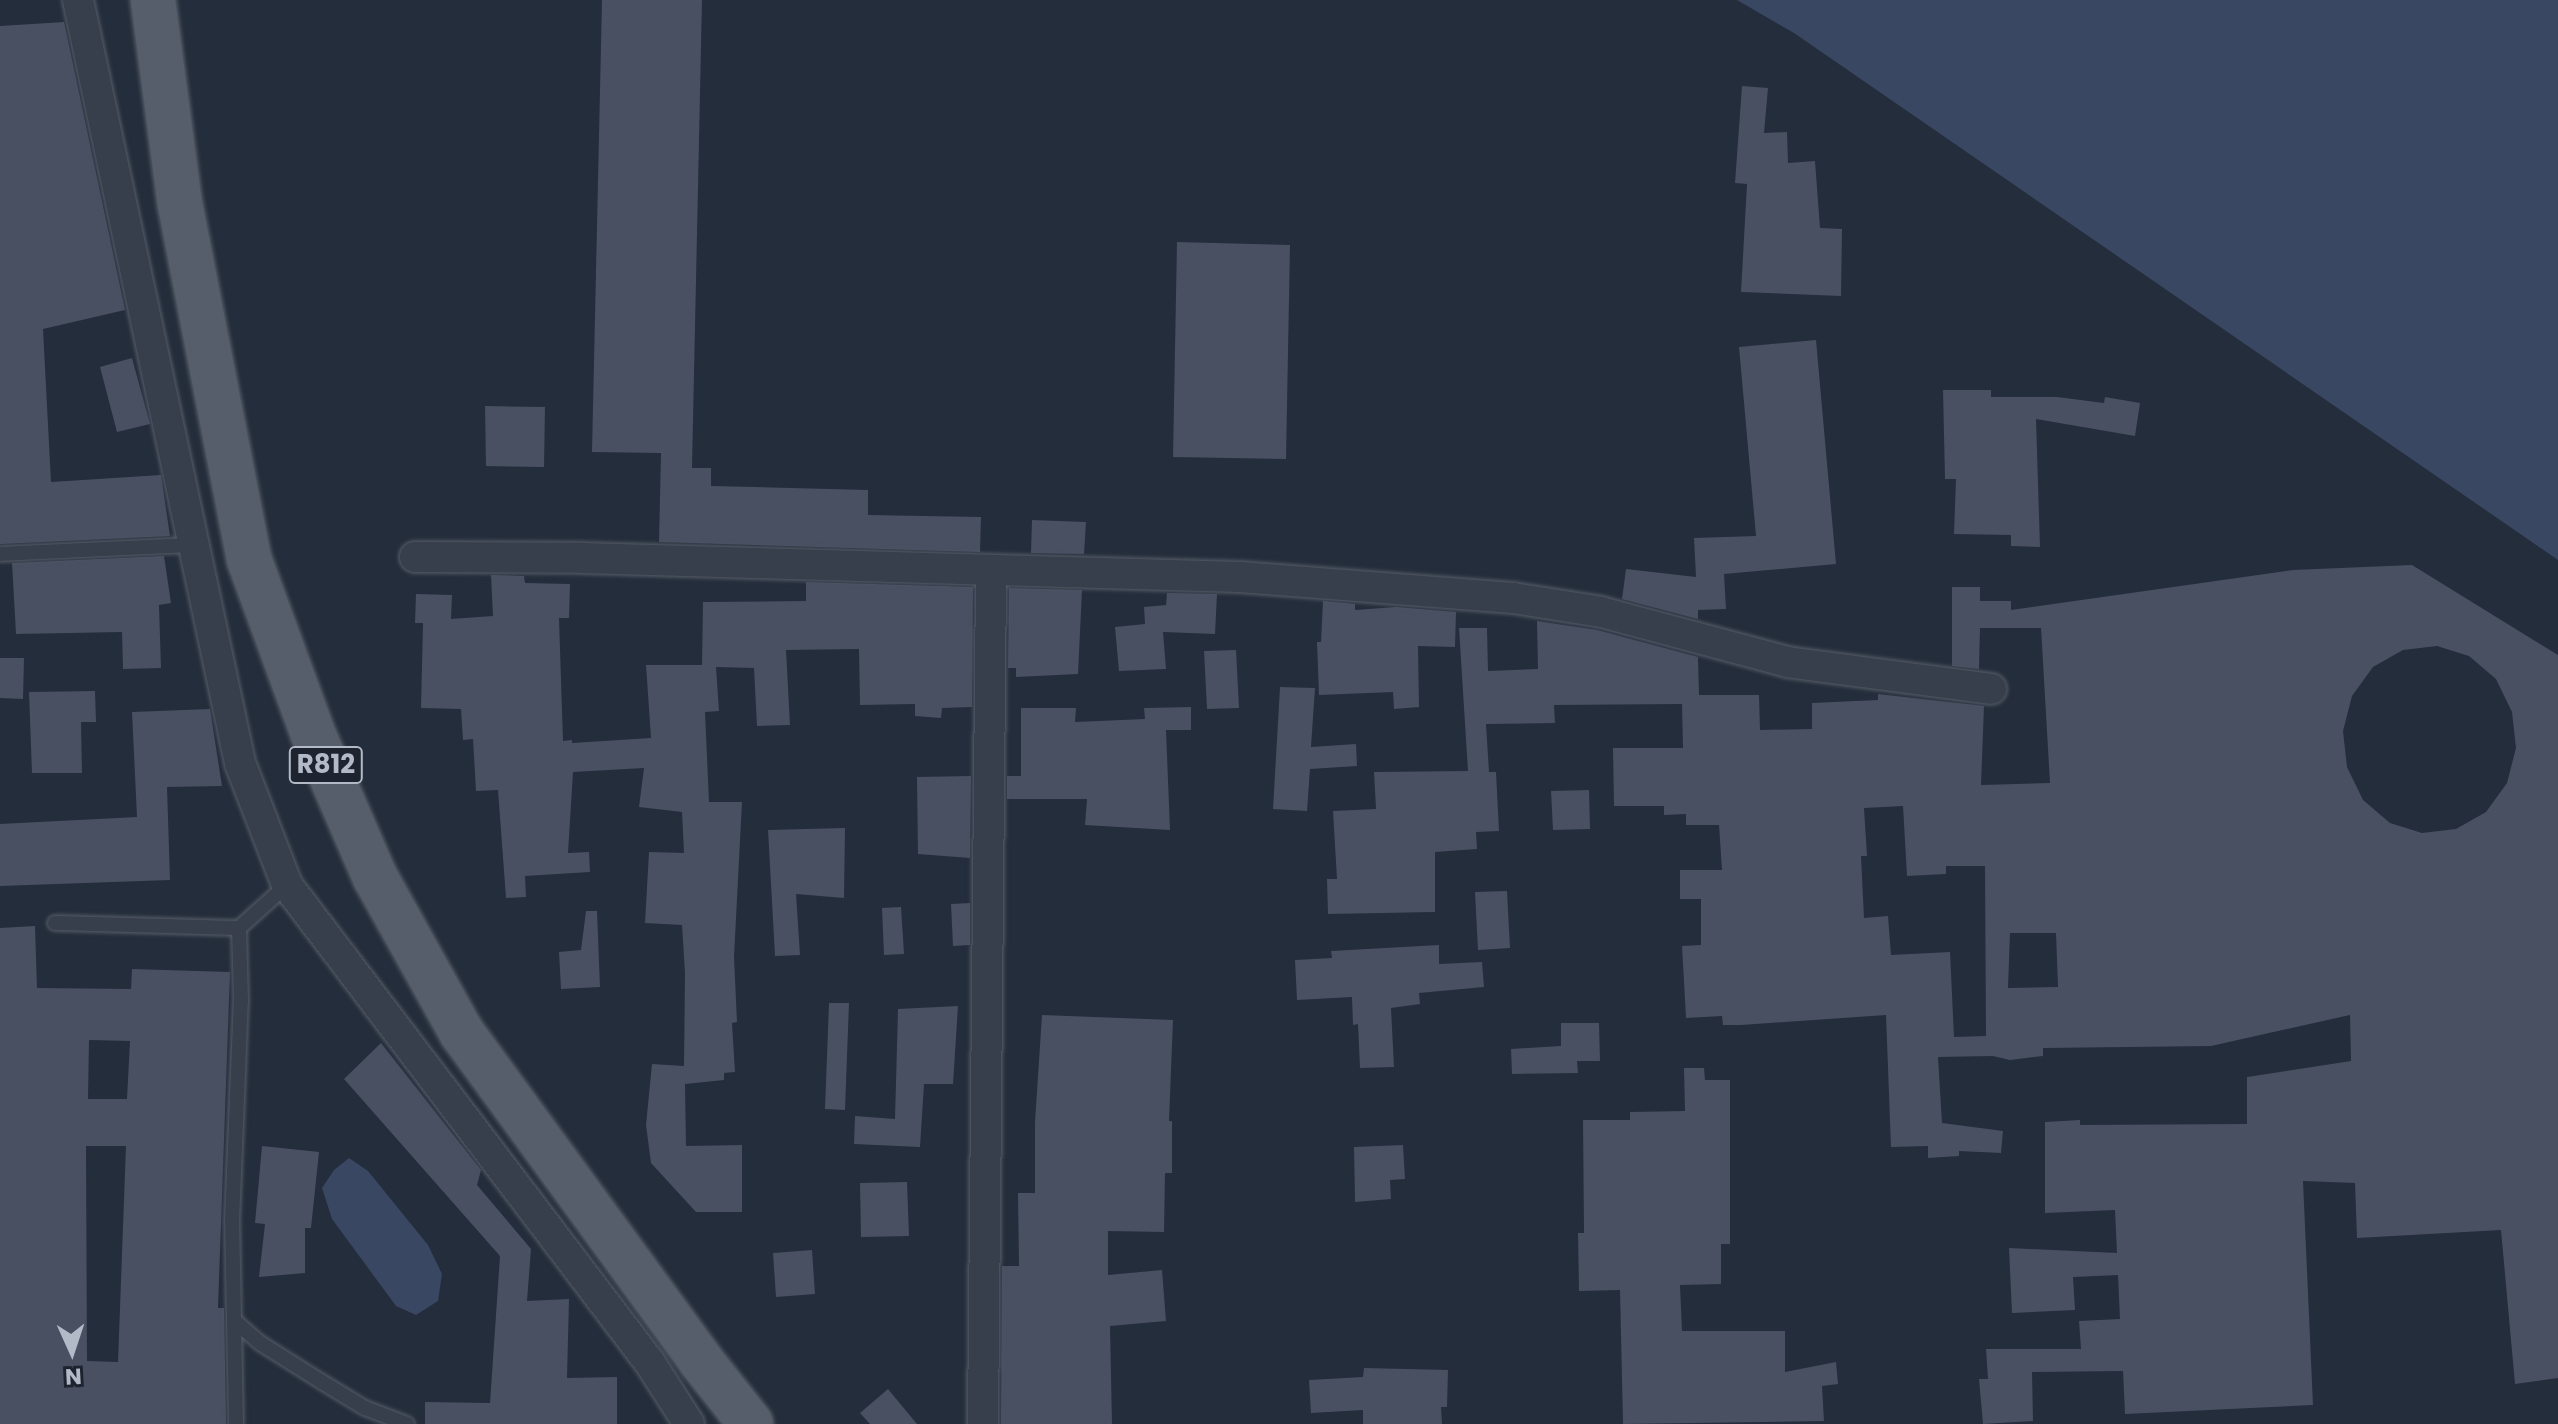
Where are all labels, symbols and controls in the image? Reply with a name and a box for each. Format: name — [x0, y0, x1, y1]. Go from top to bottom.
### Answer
road number: R812 — [288, 743, 364, 787]
north arrow — [32, 1312, 112, 1392]
text: N — [64, 1361, 82, 1392]

